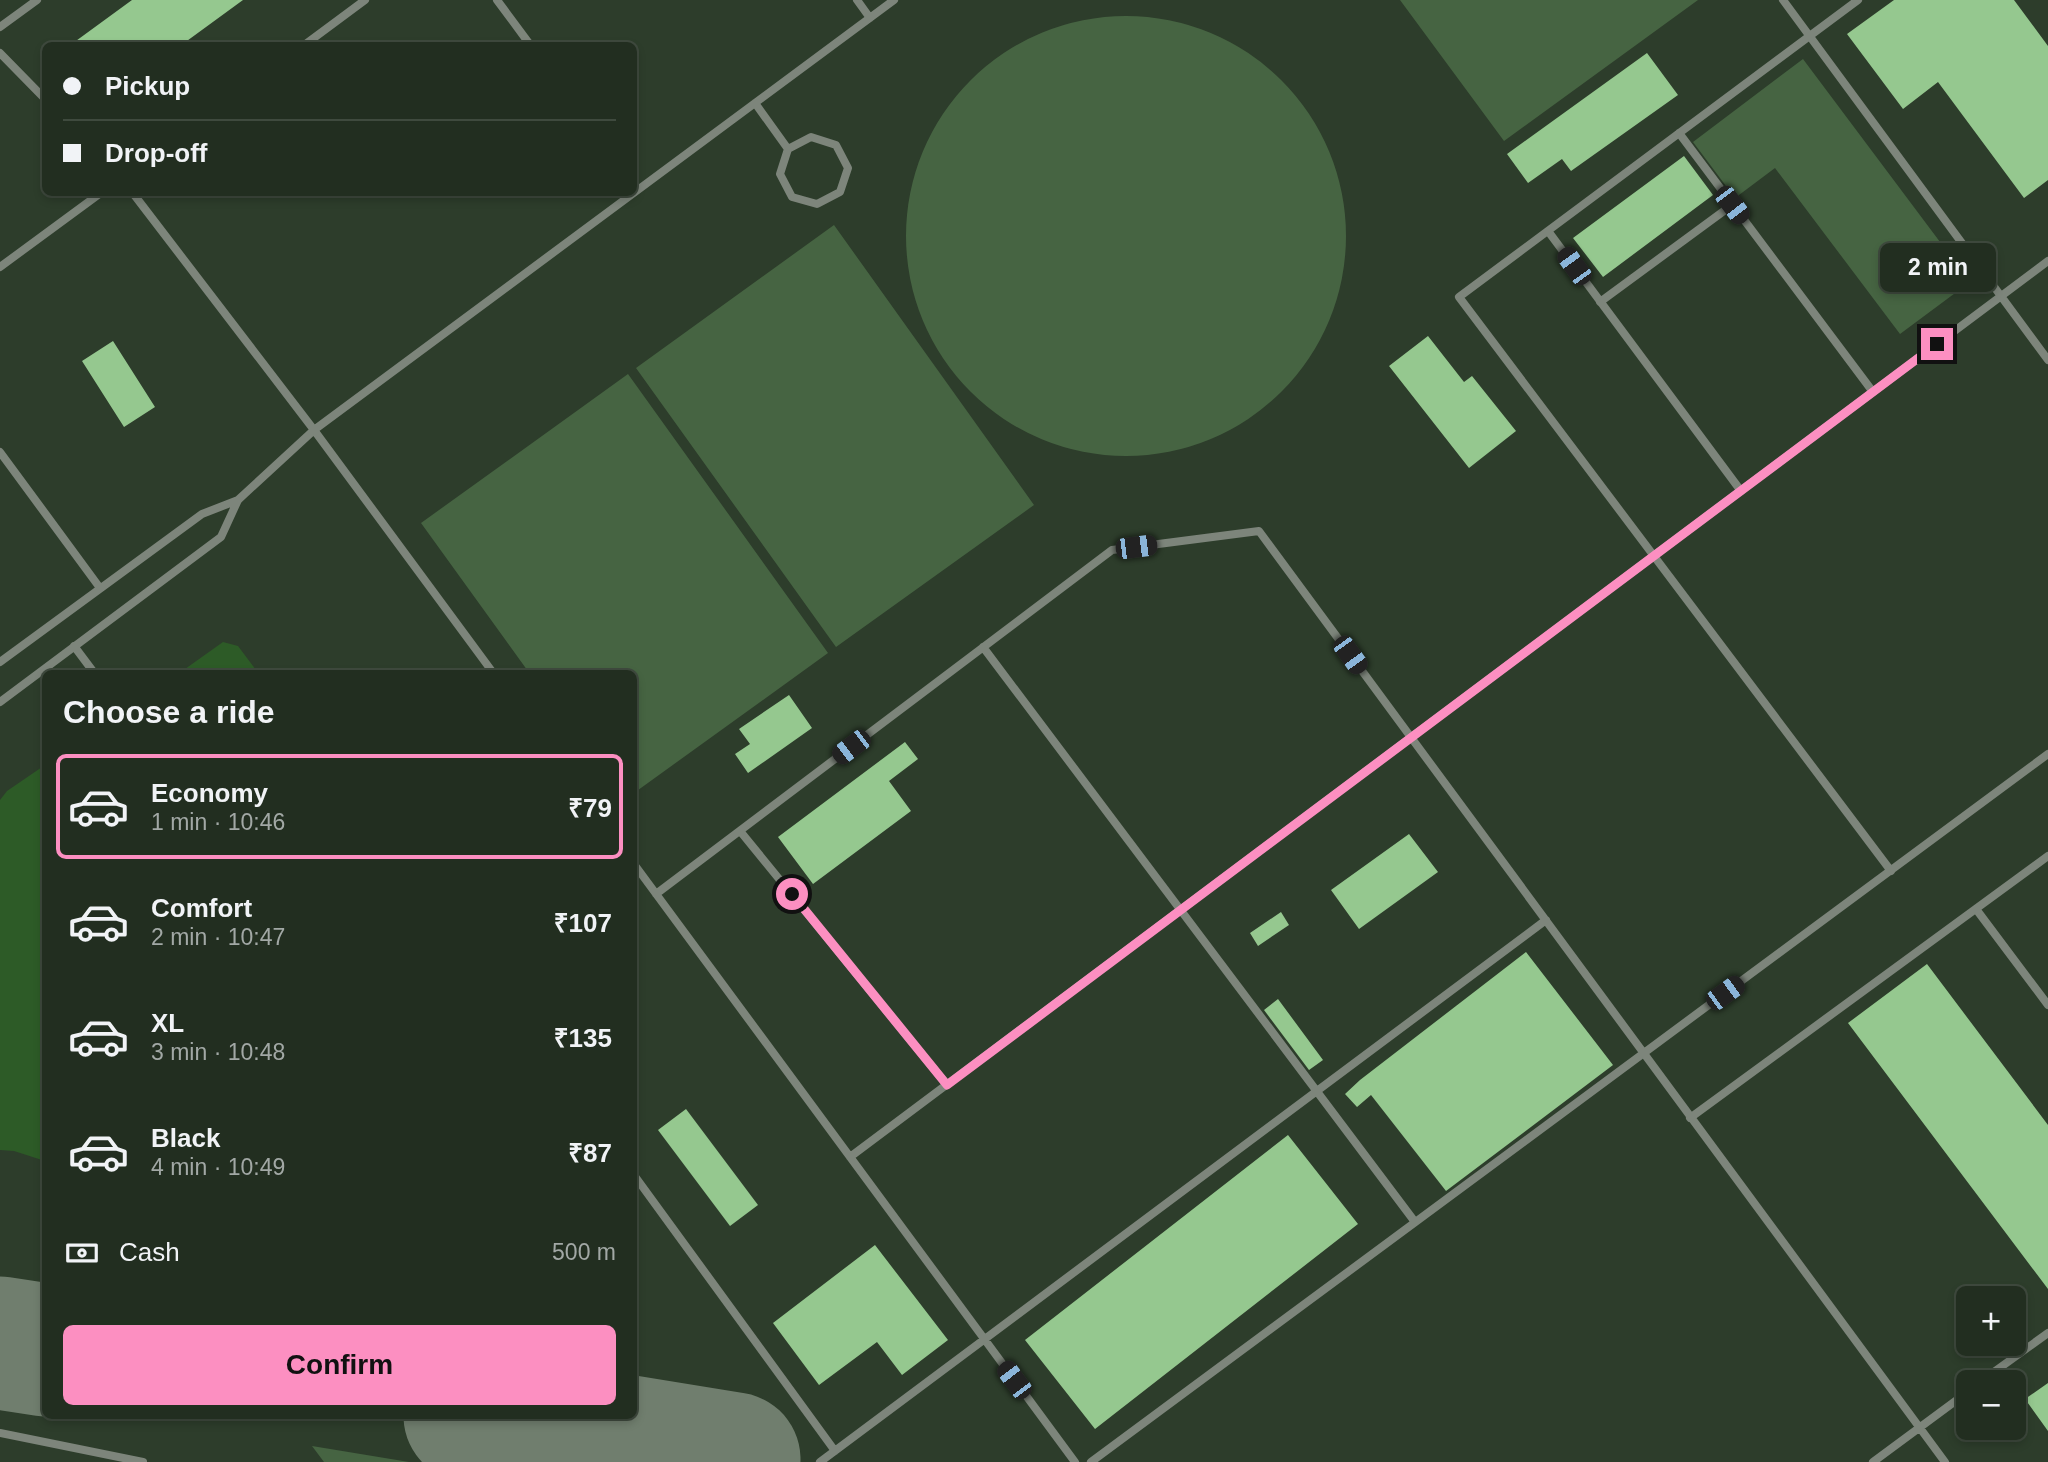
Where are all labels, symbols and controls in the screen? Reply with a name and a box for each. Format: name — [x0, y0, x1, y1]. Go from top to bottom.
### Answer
text: Pickup — [105, 71, 190, 101]
text: Drop-off — [105, 138, 208, 168]
car — [1711, 182, 1754, 228]
car — [1554, 243, 1595, 289]
callout: 2 min — [1879, 243, 1995, 292]
text: 2 min — [1908, 254, 1968, 280]
route end — [1921, 328, 1953, 360]
car — [1114, 534, 1159, 560]
car — [1330, 632, 1371, 678]
text: Choose a ride — [63, 694, 275, 730]
car — [828, 726, 875, 768]
icon: car — [67, 775, 130, 838]
text: Economy — [151, 778, 268, 808]
text: ₹79 — [568, 793, 612, 823]
text: 1 min · 10:46 — [151, 809, 285, 835]
route start — [776, 878, 808, 910]
icon: car — [67, 890, 130, 953]
text: Comfort — [151, 893, 252, 923]
text: ₹107 — [554, 908, 612, 938]
text: 2 min · 10:47 — [151, 924, 285, 950]
car — [1702, 972, 1749, 1014]
icon: car — [67, 1005, 130, 1068]
text: XL — [151, 1008, 184, 1038]
text: ₹135 — [554, 1023, 612, 1053]
text: 3 min · 10:48 — [151, 1039, 285, 1065]
icon: car — [67, 1120, 130, 1183]
text: Black — [151, 1123, 220, 1153]
text: ₹87 — [568, 1138, 612, 1168]
text: 4 min · 10:49 — [151, 1154, 285, 1180]
icon: cash — [63, 1234, 101, 1272]
text: Cash — [119, 1237, 180, 1267]
text: 500 m — [552, 1239, 616, 1265]
map controls — [1956, 1286, 2026, 1440]
button: + — [1956, 1286, 2026, 1356]
button: Confirm — [63, 1325, 616, 1405]
car — [993, 1357, 1036, 1403]
button: − — [1956, 1370, 2026, 1440]

